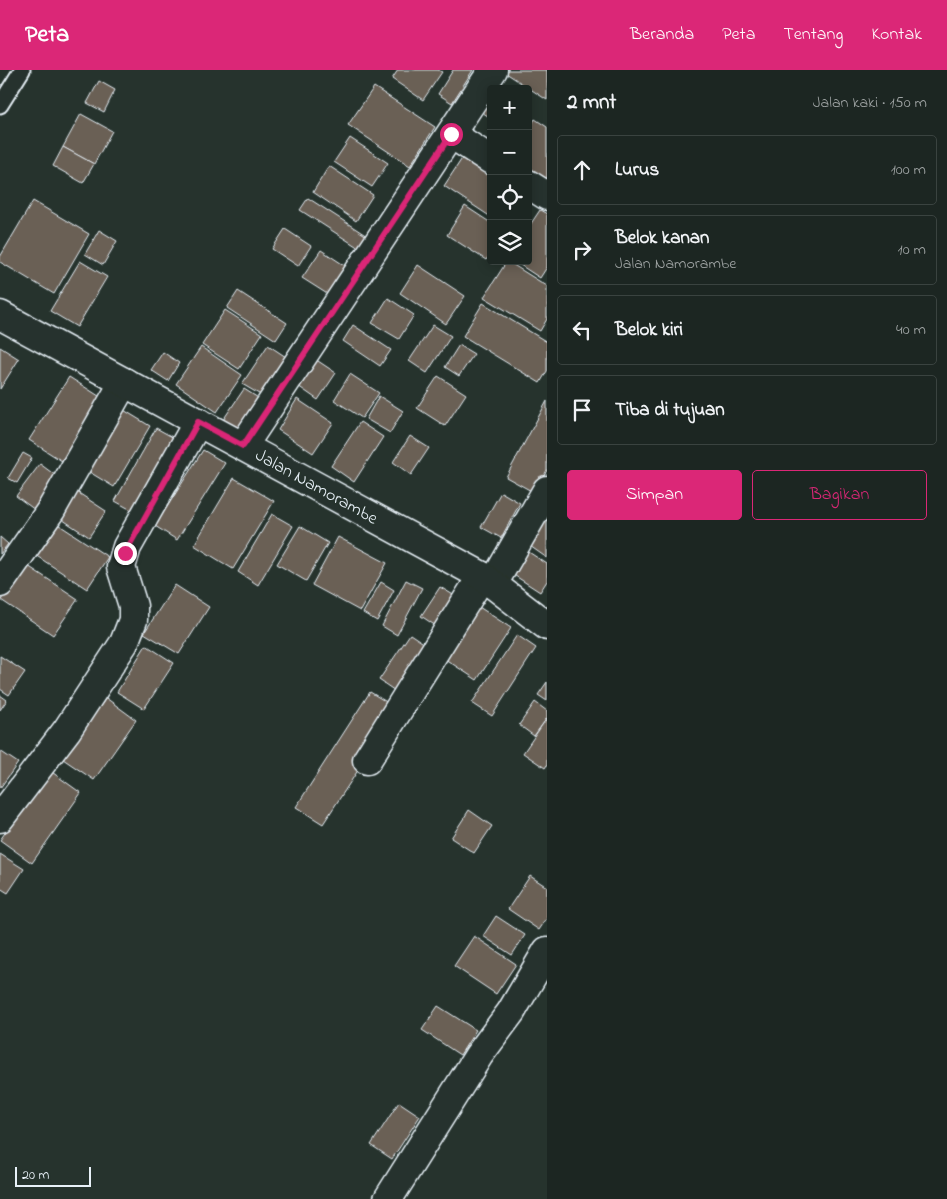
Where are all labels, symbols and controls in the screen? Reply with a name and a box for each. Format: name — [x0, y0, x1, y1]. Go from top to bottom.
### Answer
text: Peta — [25, 18, 69, 53]
text: Beranda — [630, 22, 694, 48]
text: Peta — [722, 22, 755, 48]
text: Tentang — [783, 22, 843, 48]
text: Kontak — [871, 22, 922, 48]
map controls — [487, 85, 532, 265]
button: + — [487, 85, 532, 130]
text: 2 mnt — [567, 88, 616, 118]
text: Jalan kaki · 150 m — [813, 91, 927, 115]
route start — [440, 123, 463, 146]
button: − — [487, 130, 532, 175]
icon: ahead — [568, 156, 596, 184]
text: Lurus — [615, 157, 659, 184]
text: 100 m — [891, 158, 926, 182]
button: locate — [487, 175, 532, 220]
button: layers — [487, 220, 532, 265]
text: Belok kanan — [615, 225, 709, 252]
icon: right — [568, 236, 596, 264]
text: 10 m — [898, 238, 926, 262]
text: Jalan Namorambe — [615, 252, 736, 276]
icon: left — [568, 316, 596, 344]
text: Belok kiri — [615, 317, 683, 344]
text: 40 m — [896, 318, 926, 342]
icon: arrive — [568, 396, 596, 424]
text: Tiba di tujuan — [615, 397, 725, 424]
street label: Jalan Namorambe — [250, 443, 383, 533]
button: Simpan — [567, 470, 742, 520]
button: Bagikan — [752, 470, 927, 520]
route end — [114, 542, 137, 565]
scale bar — [15, 1164, 91, 1187]
text: 20 m — [22, 1165, 49, 1186]

